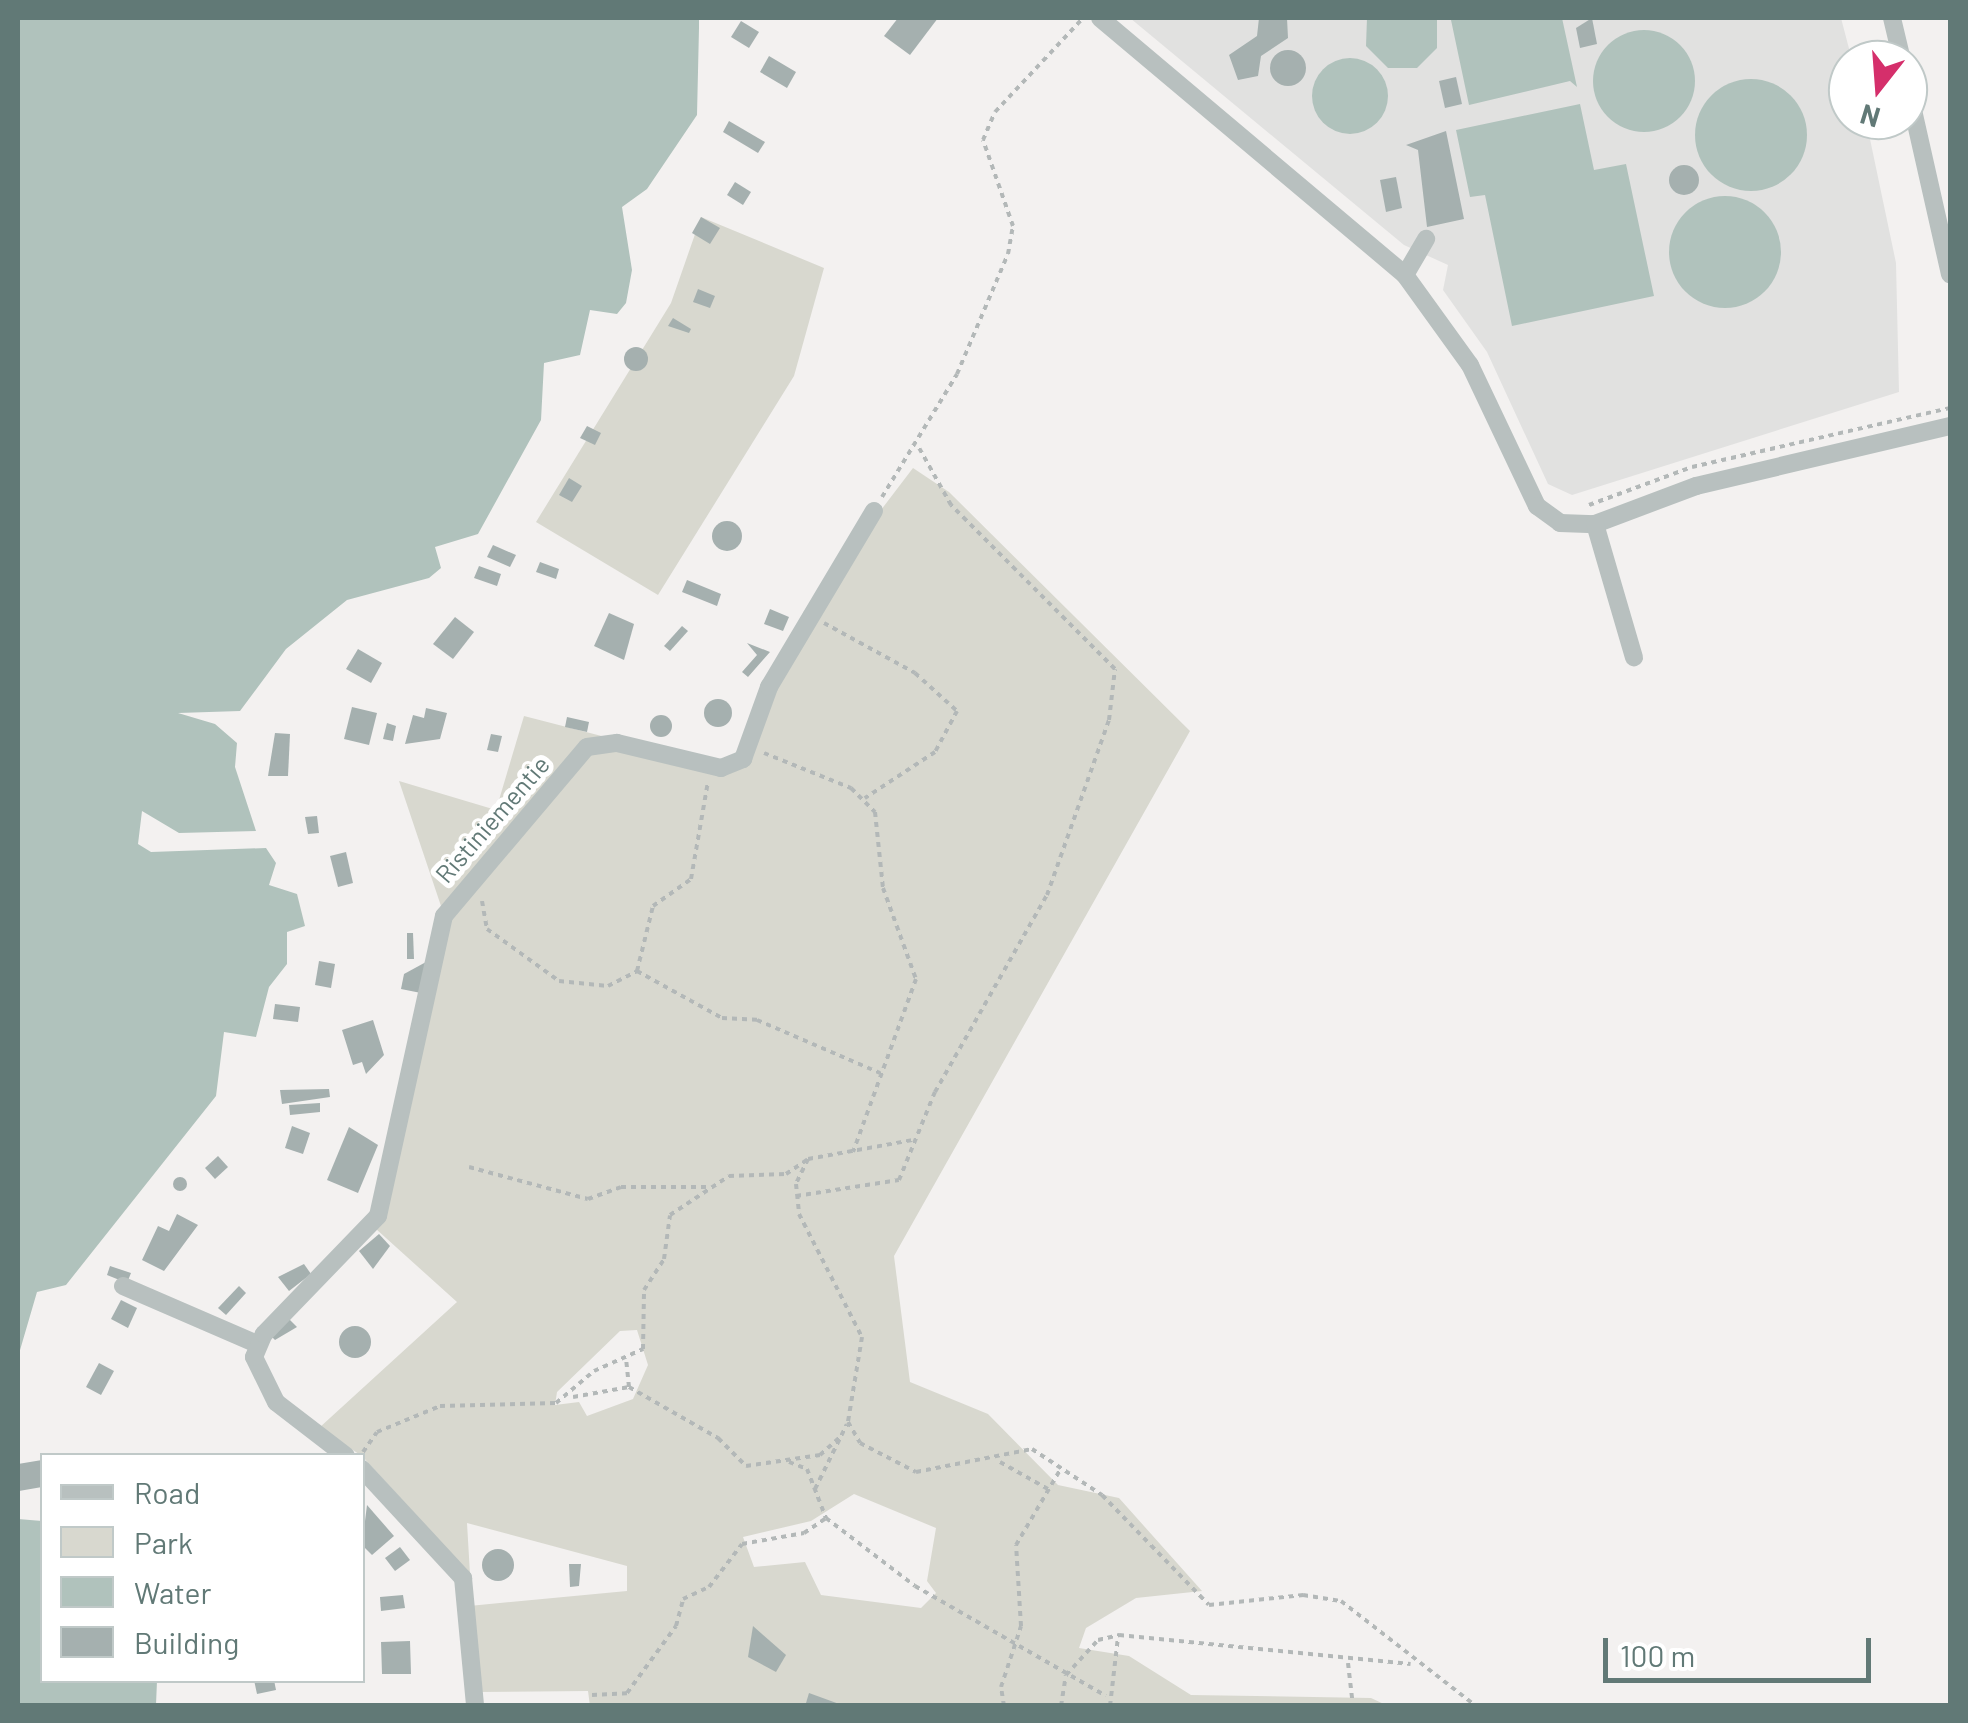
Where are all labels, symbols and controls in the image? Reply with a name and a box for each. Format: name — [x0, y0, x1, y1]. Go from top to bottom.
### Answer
north arrow — [1828, 40, 1928, 140]
text: N — [1856, 98, 1884, 136]
street label: Ristiniementie — [429, 749, 555, 889]
legend — [40, 1453, 365, 1683]
text: Road — [134, 1474, 200, 1510]
text: Park — [134, 1524, 193, 1560]
text: Water — [134, 1574, 212, 1610]
scale bar — [1608, 1618, 1876, 1680]
text: Building — [134, 1624, 239, 1660]
text: 100 m — [1620, 1637, 1695, 1673]

